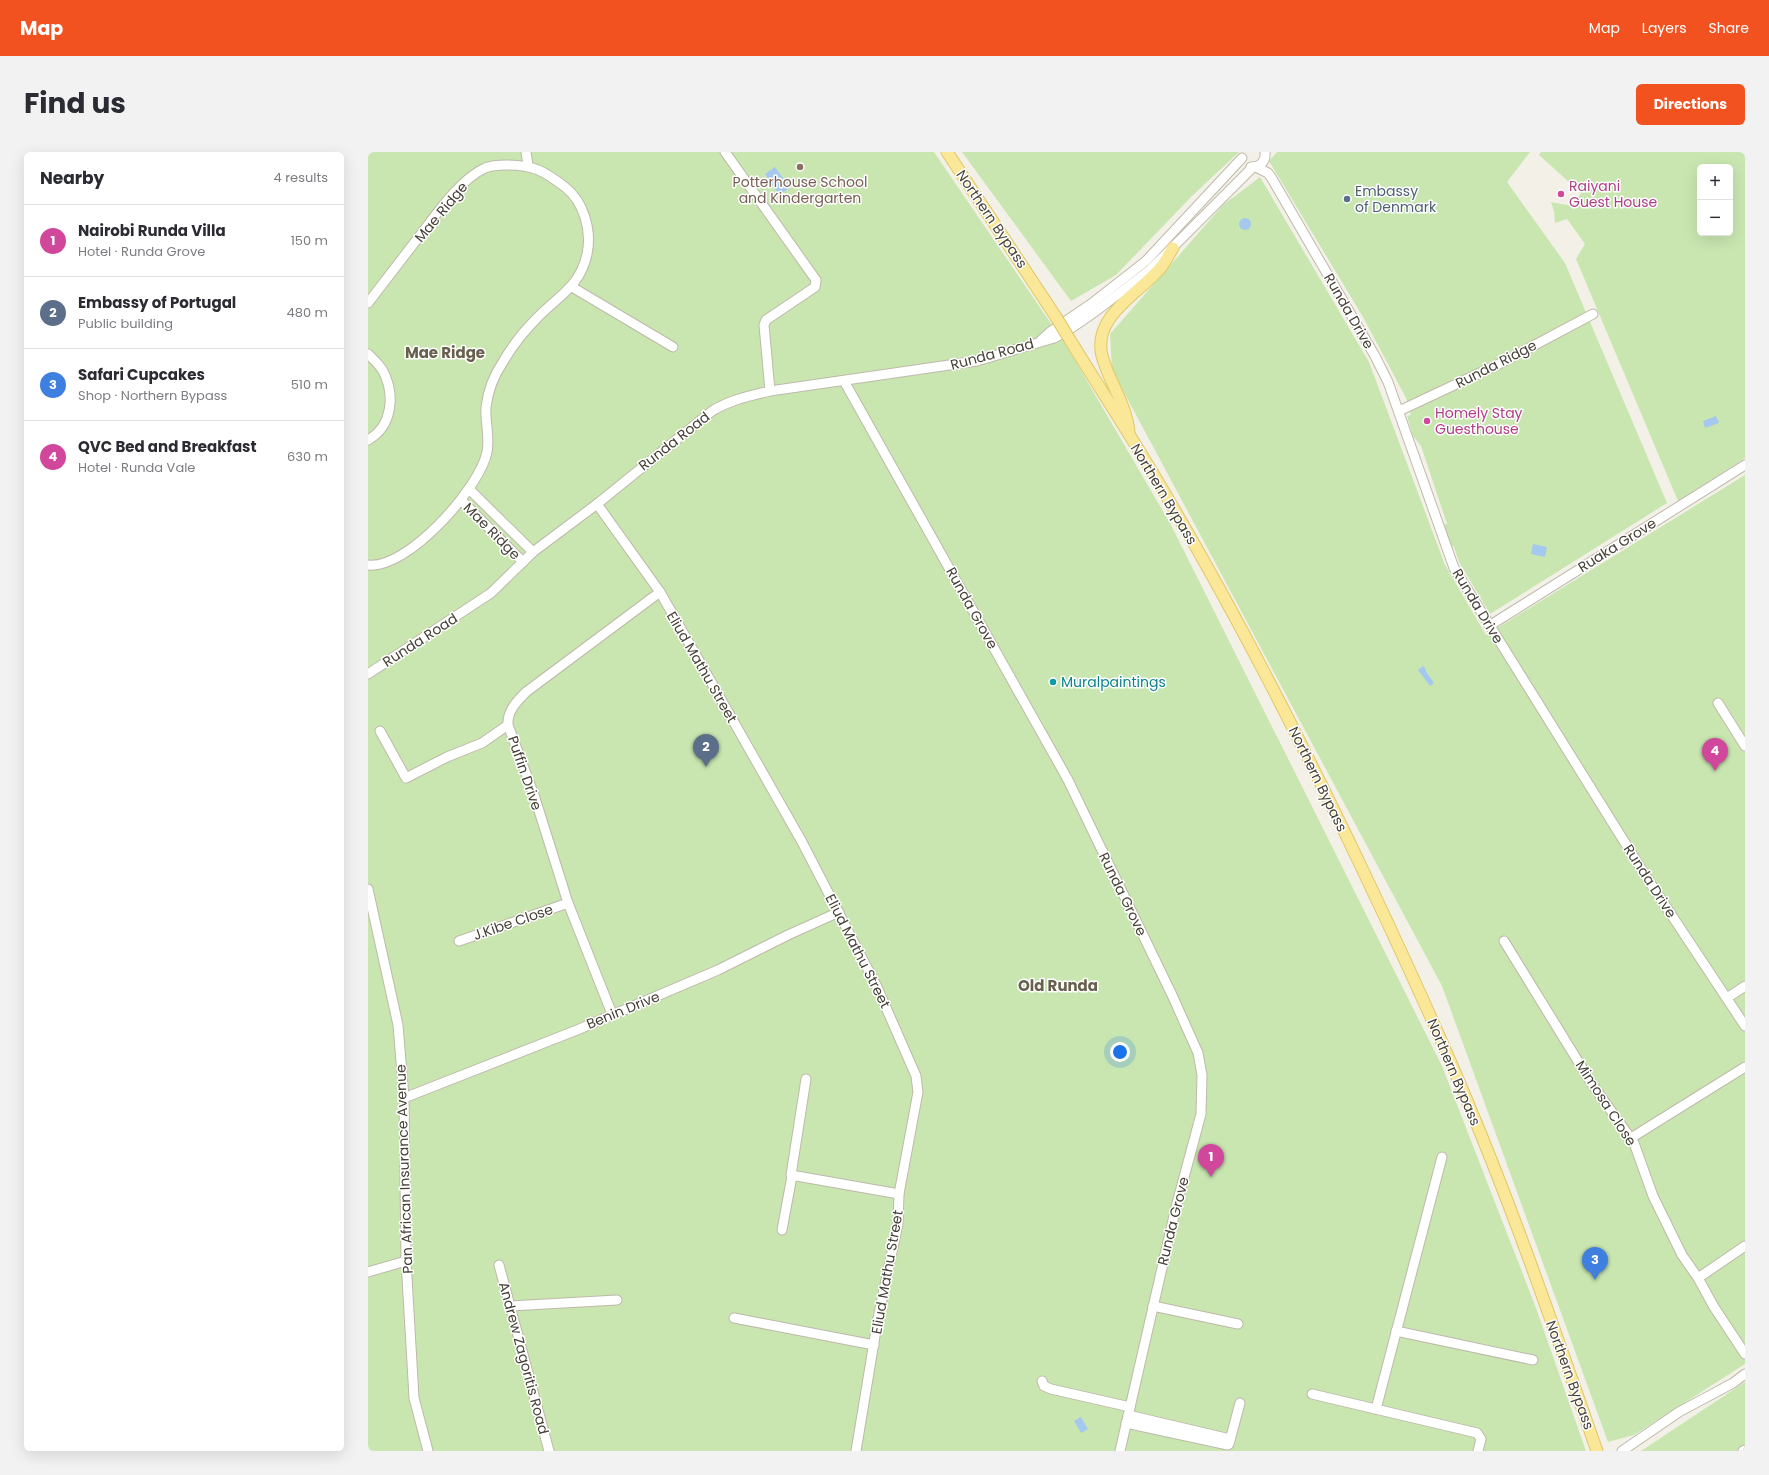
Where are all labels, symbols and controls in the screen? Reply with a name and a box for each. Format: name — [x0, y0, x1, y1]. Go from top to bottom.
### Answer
text: Map — [20, 15, 63, 42]
text: Map — [1589, 18, 1620, 38]
text: Layers — [1642, 18, 1686, 38]
text: Share — [1708, 18, 1749, 38]
text: Find us — [24, 84, 126, 123]
button: Directions — [1636, 84, 1745, 125]
marker: Potterhouse School and Kindergarten — [795, 162, 805, 172]
map controls — [1697, 164, 1733, 236]
button: + — [1697, 164, 1733, 200]
text: Nearby — [40, 166, 104, 190]
street label: Northern Bypass — [952, 166, 1032, 272]
text: 4 results — [274, 168, 328, 187]
place label: Potterhouse School and Kindergarten — [733, 172, 867, 208]
place label: Raiyani Guest House — [1569, 176, 1658, 212]
street label: Mae Ridge — [410, 177, 472, 247]
place label: Embassy of Denmark — [1355, 181, 1437, 217]
marker: Raiyani Guest House — [1556, 189, 1566, 199]
marker: Embassy of Denmark — [1342, 194, 1352, 204]
button: − — [1697, 200, 1733, 236]
text: Nairobi Runda Villa — [78, 220, 226, 241]
text: 1 — [51, 231, 55, 250]
text: 150 m — [291, 231, 328, 250]
text: Hotel · Runda Grove — [78, 242, 205, 261]
street label: Runda Drive — [1319, 270, 1379, 353]
text: Embassy of Portugal — [78, 292, 236, 313]
text: 2 — [49, 303, 57, 322]
text: 480 m — [287, 303, 328, 322]
text: Public building — [78, 314, 173, 333]
street label: Runda Road — [948, 333, 1036, 375]
street label: Runda Ridge — [1452, 335, 1540, 393]
district label: Mae Ridge — [405, 342, 485, 363]
text: Safari Cupcakes — [78, 364, 205, 385]
text: 3 — [49, 375, 57, 394]
text: 510 m — [291, 375, 328, 394]
text: Shop · Northern Bypass — [78, 386, 227, 405]
place label: Homely Stay Guesthouse — [1435, 403, 1523, 439]
street label: Runda Road — [634, 407, 714, 475]
marker: Homely Stay Guesthouse — [1422, 416, 1432, 426]
text: QVC Bed and Breakfast — [78, 436, 257, 457]
street label: Northern Bypass — [1126, 440, 1202, 548]
text: 4 — [49, 447, 57, 466]
text: 630 m — [287, 447, 328, 466]
text: Hotel · Runda Vale — [78, 458, 195, 477]
street label: Mae Ridge — [459, 498, 525, 564]
street label: Ruaka Grove — [1574, 513, 1660, 577]
street label: Runda Grove — [941, 563, 1003, 653]
street label: Runda Drive — [1448, 565, 1508, 648]
street label: Runda Road — [379, 608, 461, 672]
street label: Eliud Mathu Street — [662, 608, 742, 726]
place label: Muralpaintings — [1061, 672, 1166, 692]
marker: Muralpaintings — [1048, 677, 1058, 687]
street label: Northern Bypass — [1284, 723, 1352, 835]
street label: Puffin Drive — [503, 733, 547, 813]
pin: 2 — [693, 734, 719, 767]
pin: 4 — [1702, 738, 1728, 771]
street label: Runda Drive — [1619, 840, 1681, 922]
street label: Runda Grove — [1094, 849, 1152, 939]
street label: Eliud Mathu Street — [821, 891, 895, 1011]
street label: J.Kibe Close — [470, 899, 556, 945]
district label: Old Runda — [1018, 975, 1098, 996]
street label: Benin Drive — [583, 986, 663, 1034]
street label: Northern Bypass — [1422, 1015, 1486, 1129]
your location — [1110, 1042, 1130, 1062]
street label: Mimosa Close — [1571, 1056, 1641, 1150]
street label: Pan African Insurance Avenue — [390, 1064, 418, 1274]
pin: 1 — [1198, 1144, 1224, 1177]
street label: Runda Grove — [1152, 1174, 1194, 1267]
street label: Eliud Mathu Street — [866, 1208, 908, 1336]
pin: 3 — [1582, 1247, 1608, 1280]
street label: Andrew Zagoritis Road — [494, 1280, 554, 1436]
street label: Northern Bypass — [1541, 1318, 1599, 1432]

